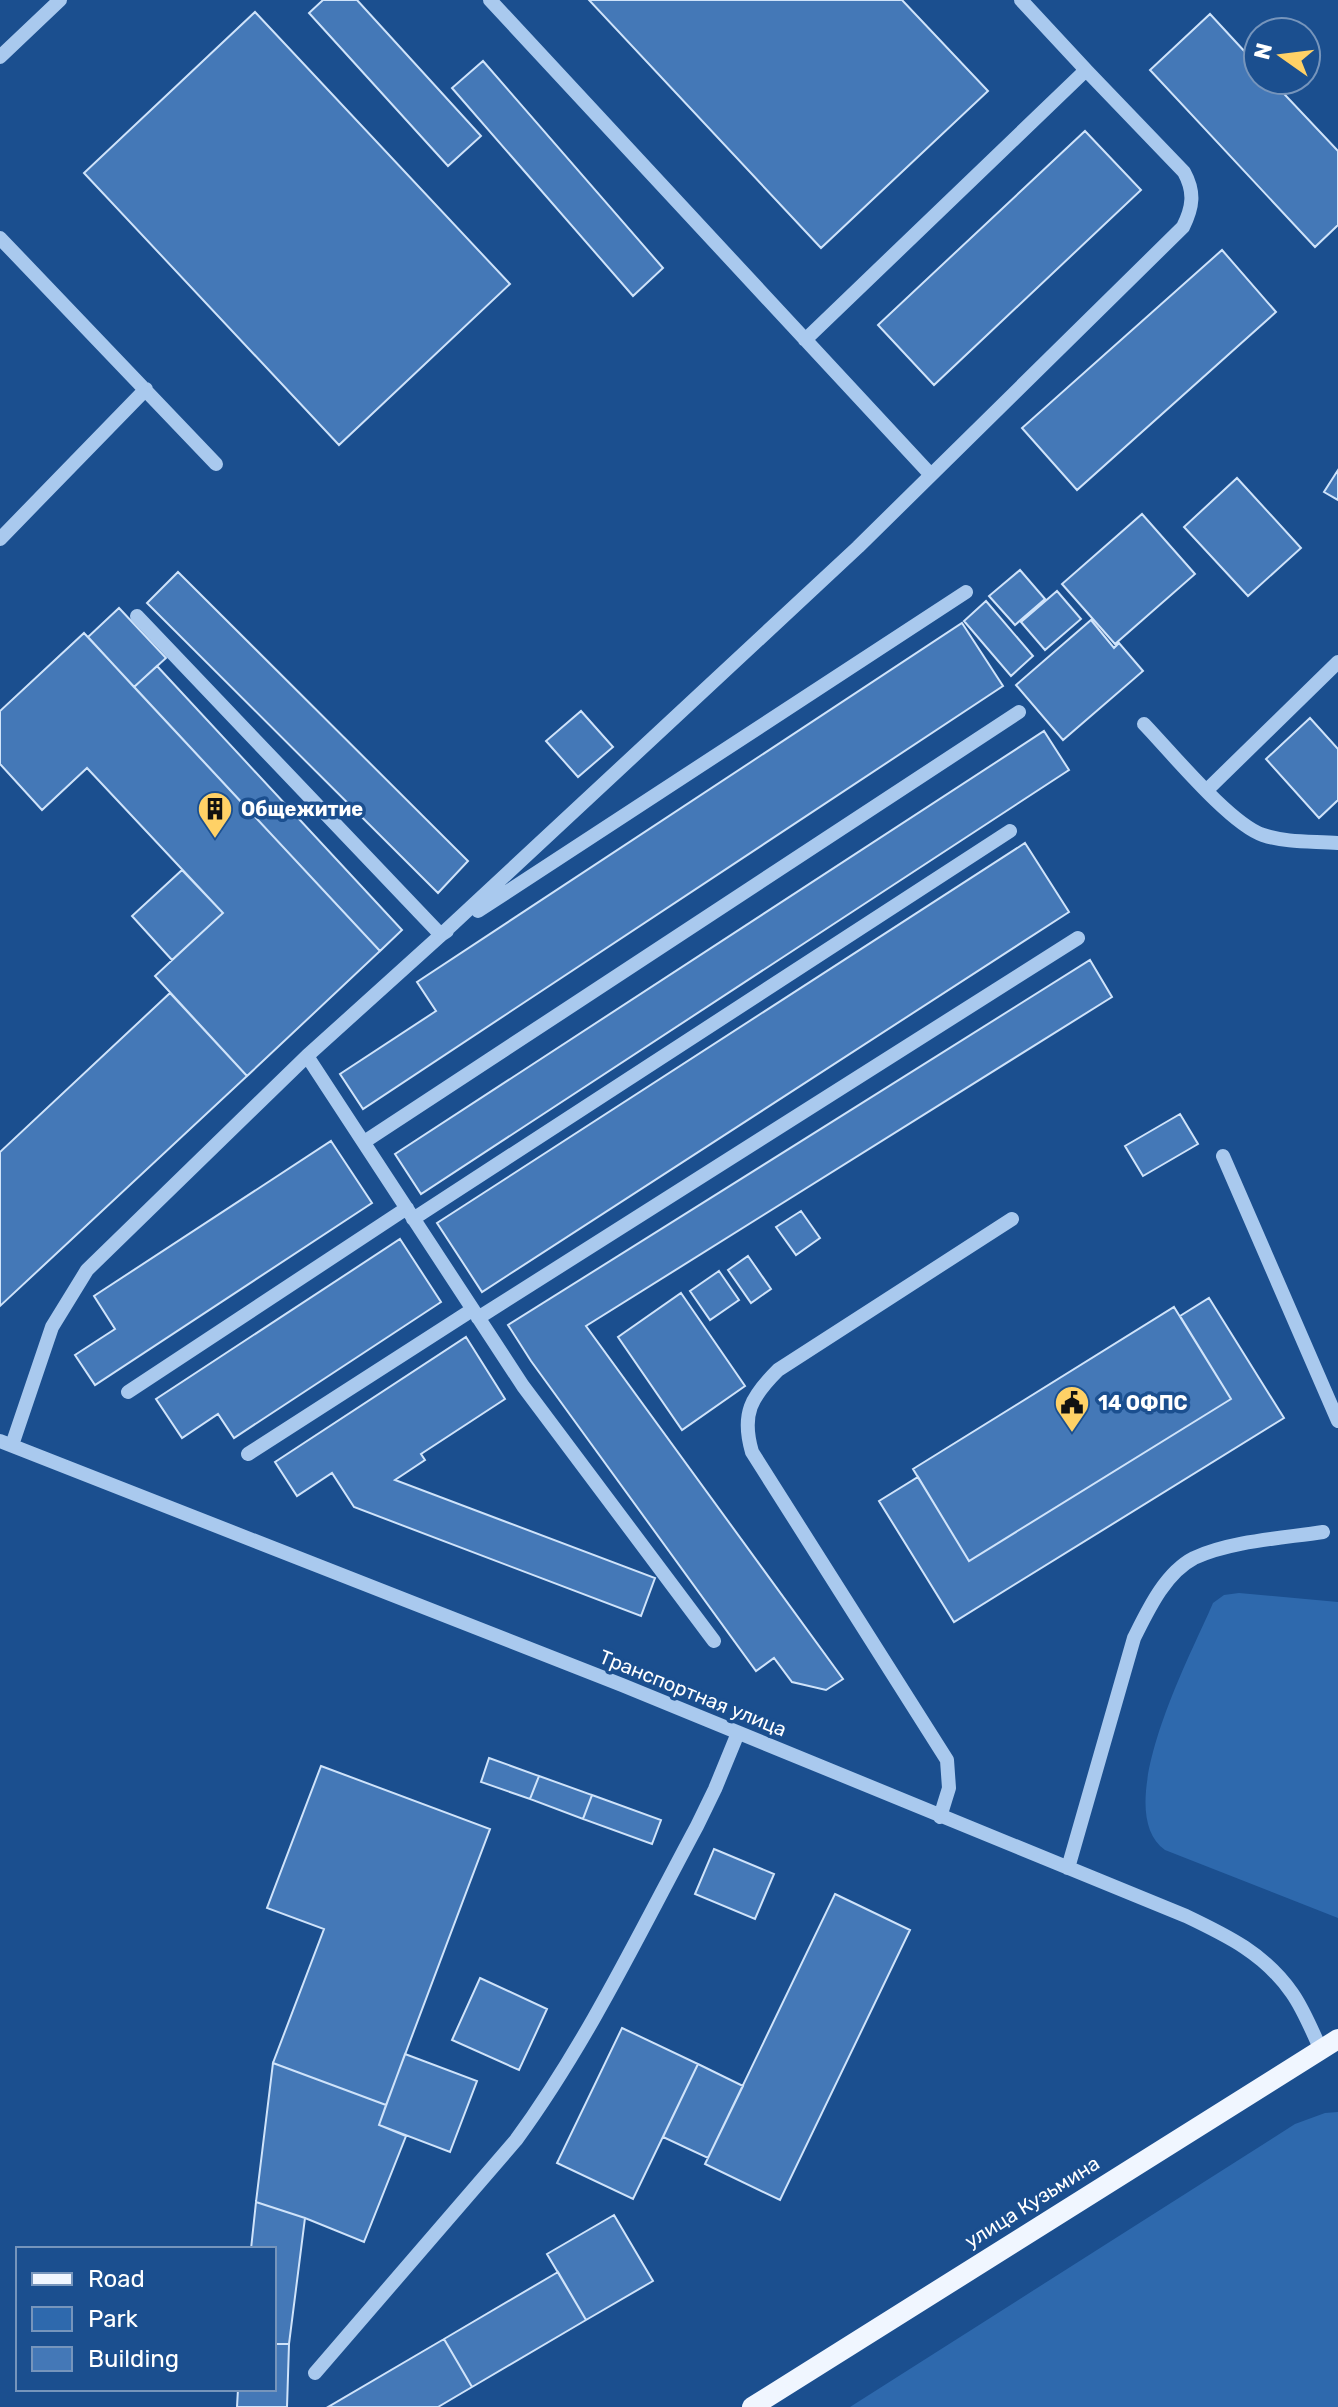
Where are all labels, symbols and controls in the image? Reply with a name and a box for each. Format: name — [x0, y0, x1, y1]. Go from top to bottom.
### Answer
north arrow — [1242, 16, 1322, 96]
text: N — [1248, 40, 1278, 62]
building icon: Общежитие — [196, 790, 234, 840]
place label: Общежитие — [241, 797, 363, 821]
public building icon: 14 ОФПС — [1053, 1384, 1091, 1434]
place label: 14 ОФПС — [1098, 1391, 1188, 1415]
street label: Транспортная улица — [596, 1644, 790, 1742]
street label: улица Кузьмина — [960, 2151, 1104, 2253]
legend — [16, 2247, 276, 2391]
text: Road — [88, 2265, 145, 2293]
text: Park — [88, 2305, 139, 2333]
text: Building — [88, 2345, 179, 2373]

